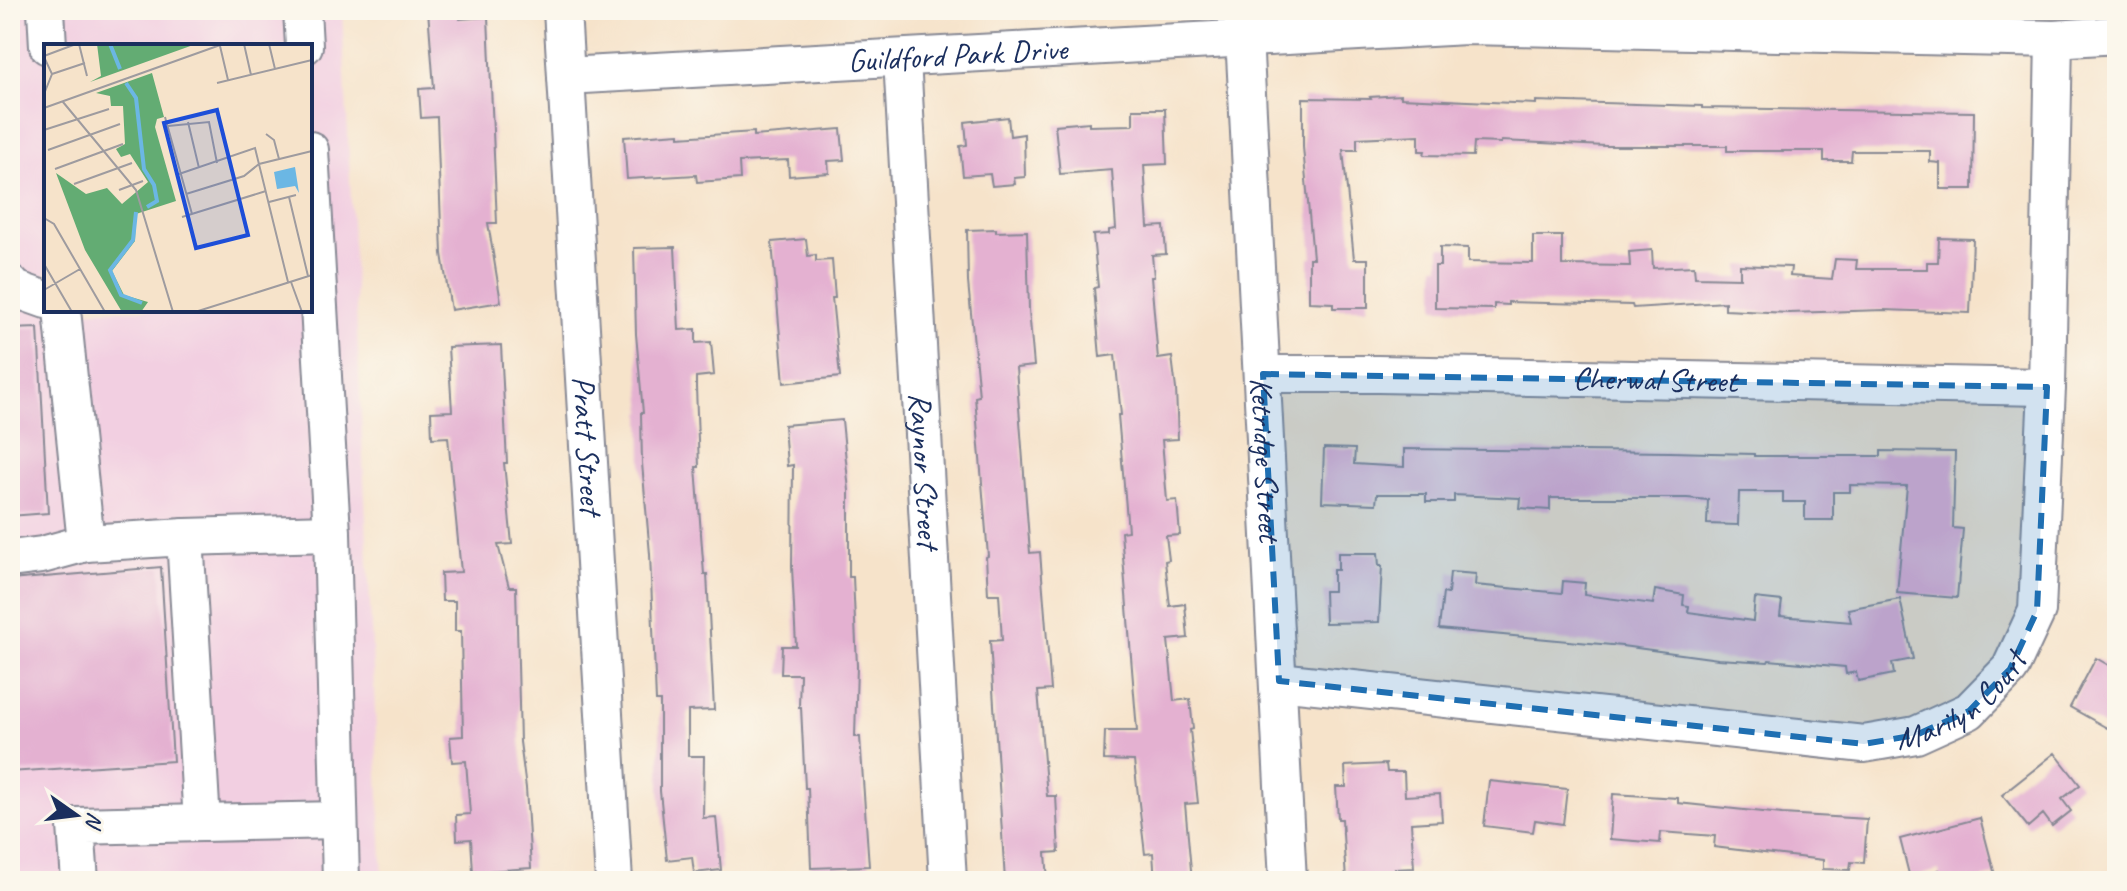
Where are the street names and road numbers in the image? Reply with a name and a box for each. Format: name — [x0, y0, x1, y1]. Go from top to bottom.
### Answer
street label: Guildford Park Drive — [847, 28, 1071, 81]
street label: Cherwal Street — [1573, 358, 1741, 402]
street label: Pratt Street — [563, 375, 612, 520]
street label: Ketridge Street — [1241, 376, 1290, 546]
street label: Raynor Street — [900, 391, 950, 554]
street label: Marilyn Court — [1893, 641, 2038, 759]

